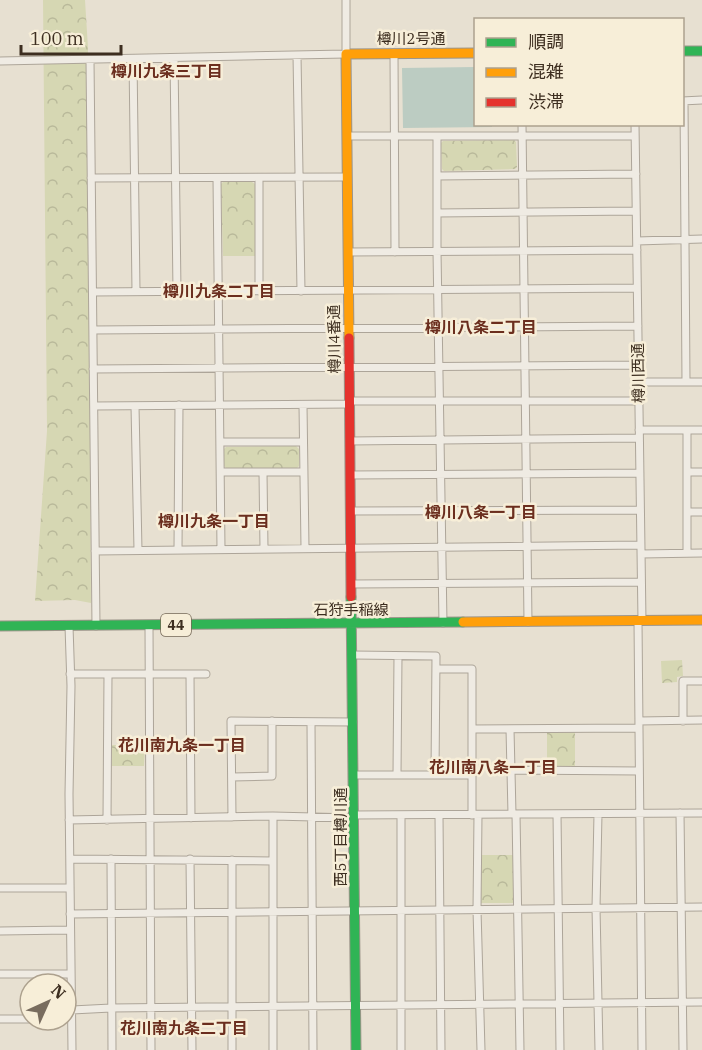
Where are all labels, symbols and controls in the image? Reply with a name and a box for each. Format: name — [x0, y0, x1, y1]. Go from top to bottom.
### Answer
scale bar — [21, 18, 122, 56]
legend — [474, 18, 684, 126]
text: 100 m — [30, 27, 84, 50]
street label: 樽川2号通 — [376, 29, 446, 48]
text: 順調 — [528, 30, 564, 53]
text: 混雑 — [528, 60, 564, 83]
district label: 樽川九条三丁目 — [111, 61, 223, 81]
text: 渋滞 — [528, 90, 564, 113]
district label: 樽川九条二丁目 — [163, 281, 275, 301]
street label: 樽川4番通 — [324, 304, 344, 374]
district label: 樽川八条二丁目 — [425, 317, 537, 337]
street label: 樽川西通 — [628, 343, 648, 403]
district label: 樽川八条一丁目 — [425, 502, 537, 522]
district label: 樽川九条一丁目 — [158, 511, 270, 531]
street label: 石狩手稲線 — [313, 600, 389, 619]
road number: 44 — [161, 614, 191, 636]
district label: 花川南九条一丁目 — [118, 735, 246, 755]
district label: 花川南八条一丁目 — [429, 757, 557, 777]
street label: 西5丁目樽川通 — [331, 787, 350, 887]
north arrow — [18, 972, 78, 1032]
text: N — [47, 980, 70, 1003]
district label: 花川南九条二丁目 — [120, 1018, 248, 1038]

